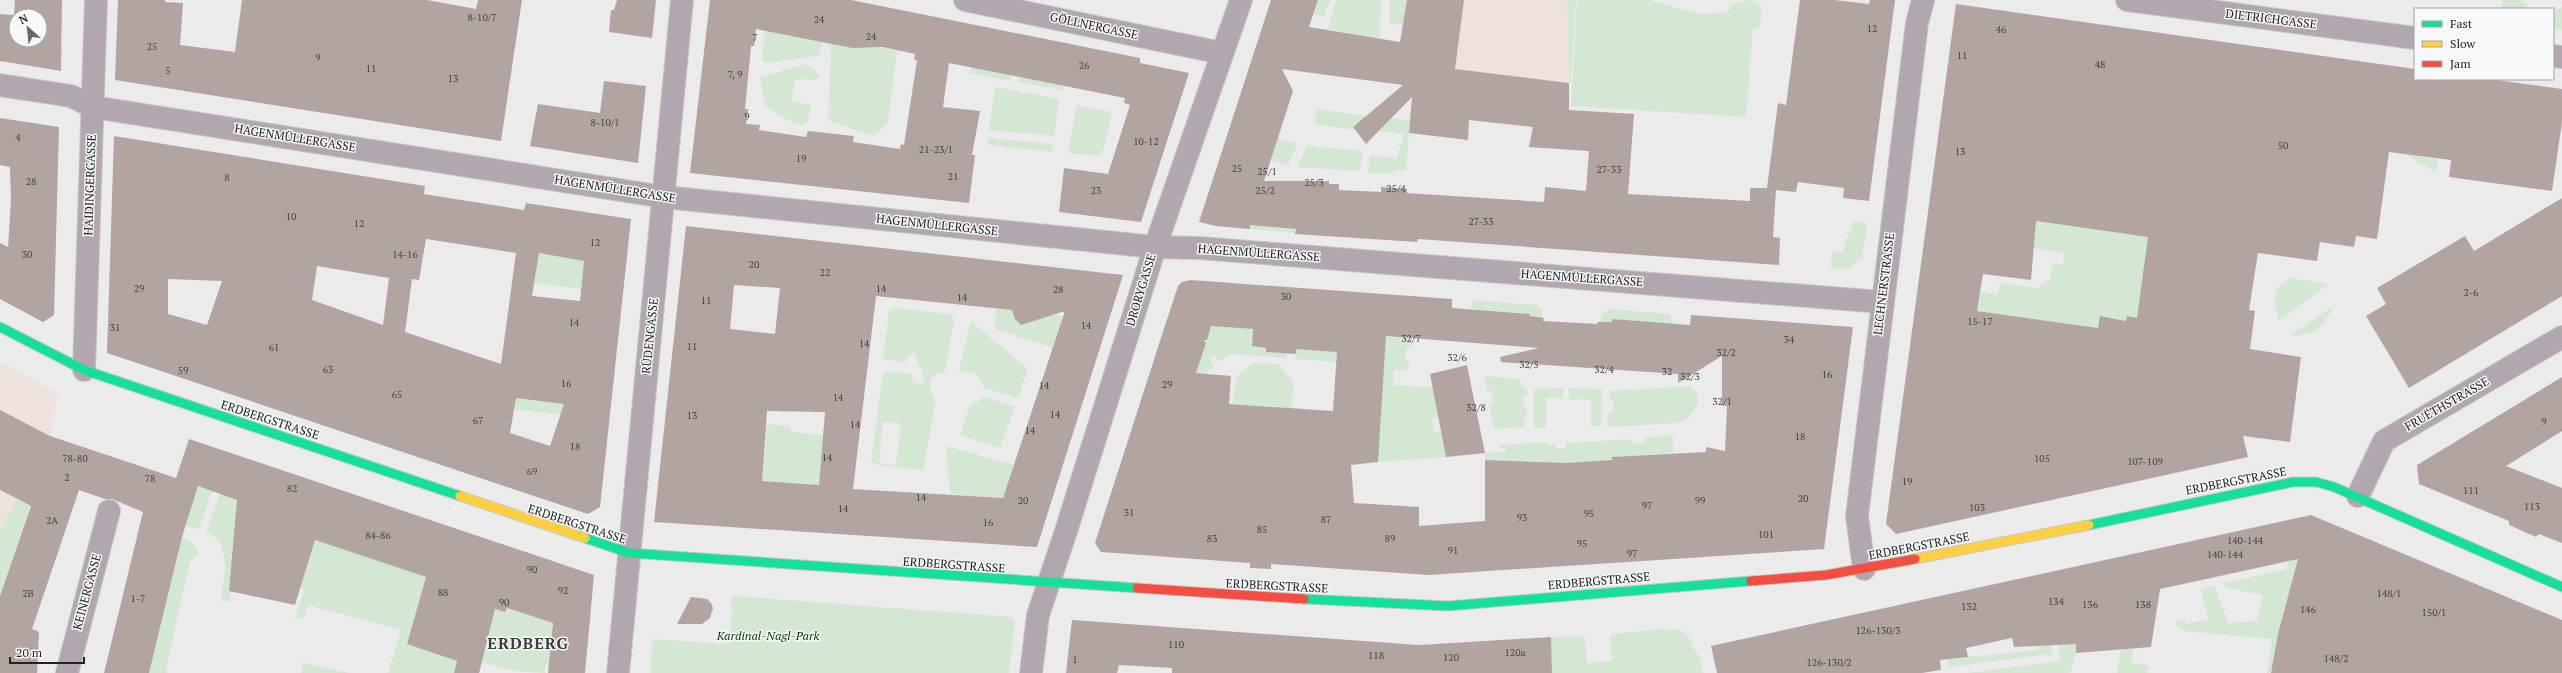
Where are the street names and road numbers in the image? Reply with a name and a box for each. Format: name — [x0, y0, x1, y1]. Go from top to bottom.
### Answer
street label: DIETRICHGASSE — [2225, 5, 2318, 32]
street label: GÖLLNERGASSE — [1049, 9, 1140, 42]
street label: HAGENMÜLLERGASSE — [233, 121, 357, 154]
street label: HAIDINGERGASSE — [80, 134, 99, 236]
street label: HAGENMÜLLERGASSE — [553, 172, 677, 205]
street label: HAGENMÜLLERGASSE — [875, 211, 999, 238]
street label: LECHNERSTRASSE — [1870, 232, 1897, 336]
street label: HAGENMÜLLERGASSE — [1197, 241, 1321, 264]
street label: DRORYGASSE — [1122, 252, 1159, 328]
street label: HAGENMÜLLERGASSE — [1520, 266, 1644, 289]
street label: RÜDENGASSE — [638, 297, 661, 375]
street label: FRUËTHSTRASSE — [2402, 373, 2492, 434]
street label: ERDBERGSTRASSE — [219, 397, 321, 443]
street label: ERDBERGSTRASSE — [2184, 463, 2288, 498]
street label: ERDBERGSTRASSE — [526, 501, 628, 547]
street label: ERDBERGSTRASSE — [1867, 528, 1971, 563]
street label: KEINERGASSE — [69, 552, 104, 632]
street label: ERDBERGSTRASSE — [902, 553, 1006, 576]
street label: ERDBERGSTRASSE — [1547, 569, 1651, 592]
street label: ERDBERGSTRASSE — [1225, 575, 1329, 596]

